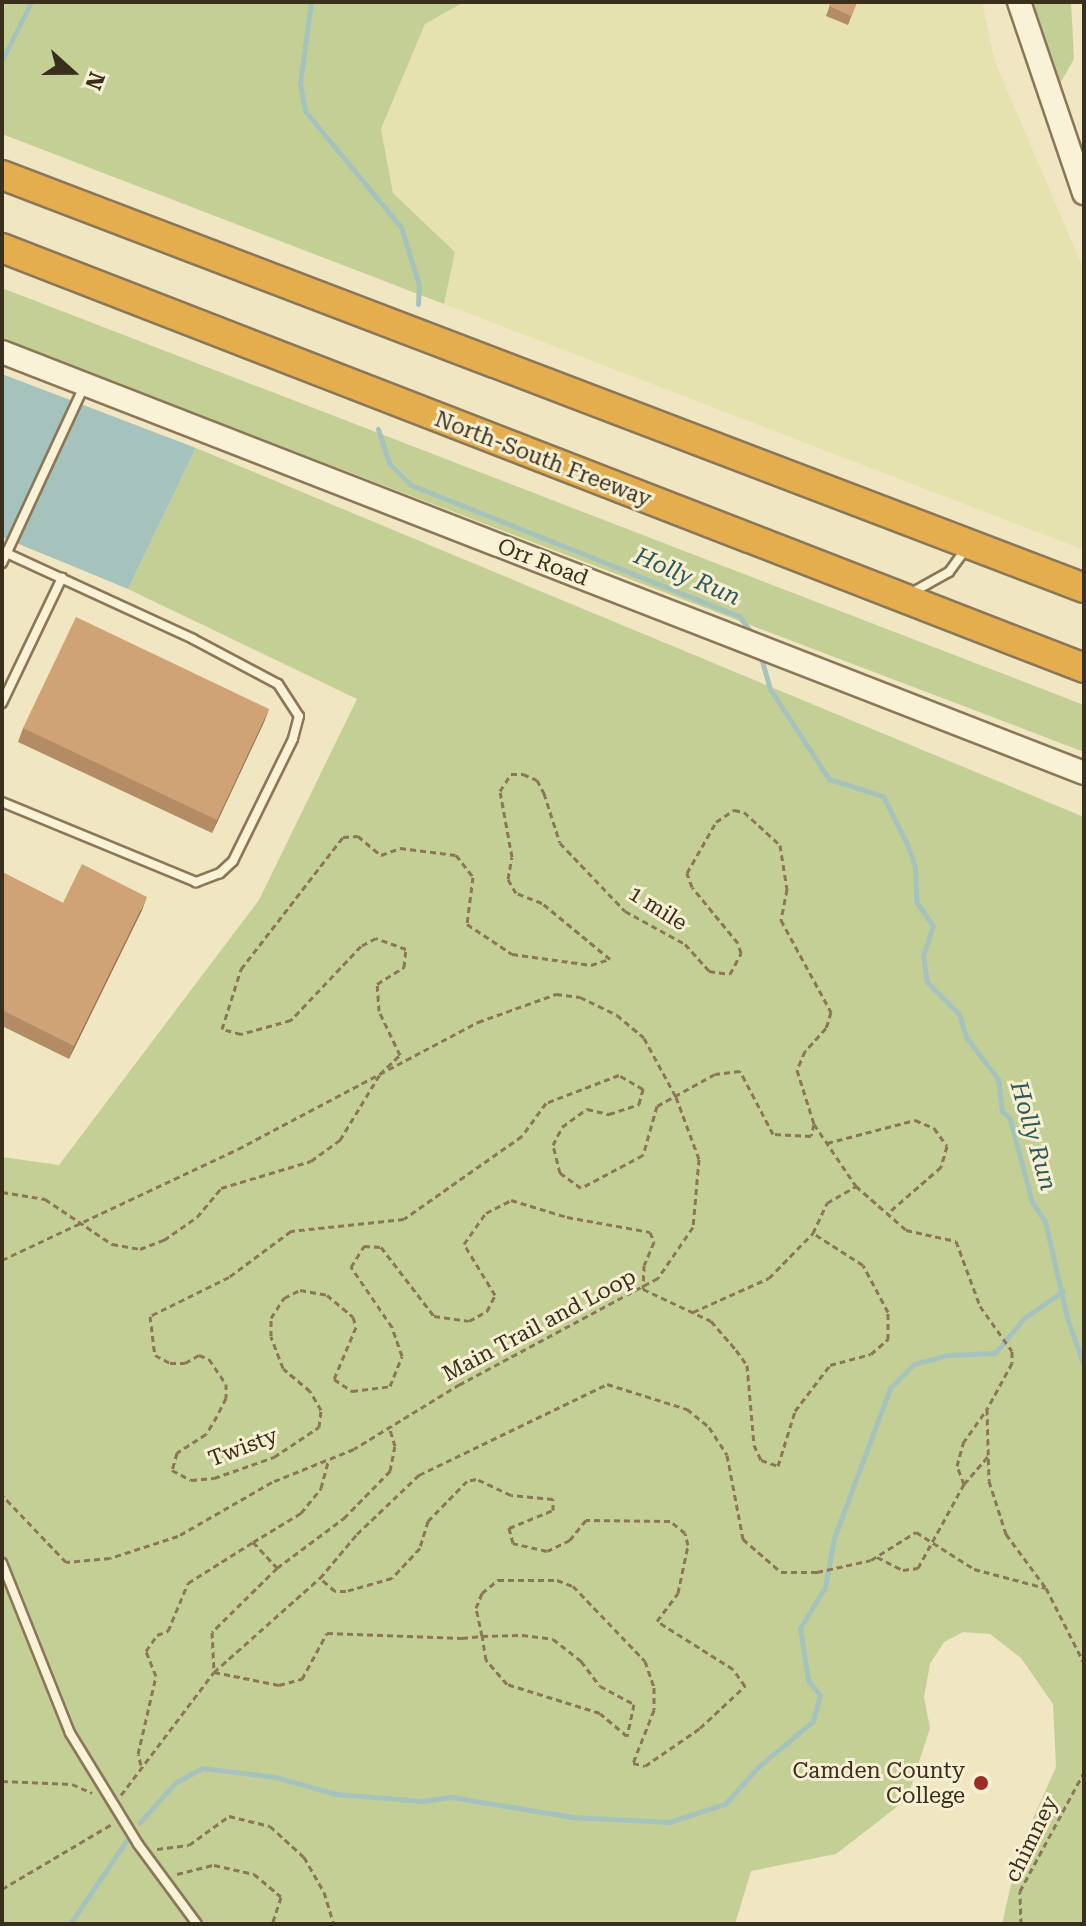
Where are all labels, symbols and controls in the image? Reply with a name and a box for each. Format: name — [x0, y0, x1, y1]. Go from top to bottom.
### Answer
north arrow — [32, 32, 112, 112]
text: N — [80, 68, 110, 93]
street label: North-South Freeway — [431, 406, 655, 512]
street label: Orr Road — [494, 533, 592, 591]
water label: Holly Run — [630, 542, 744, 612]
street label: 1 mile — [624, 880, 692, 936]
water label: Holly Run — [1004, 1078, 1062, 1194]
street label: Main Trail and Loop — [438, 1263, 640, 1387]
street label: Twisty — [205, 1422, 281, 1472]
place label: Camden County College — [793, 1757, 965, 1808]
marker: Camden County College — [972, 1774, 990, 1792]
street label: chimney — [999, 1792, 1063, 1886]

